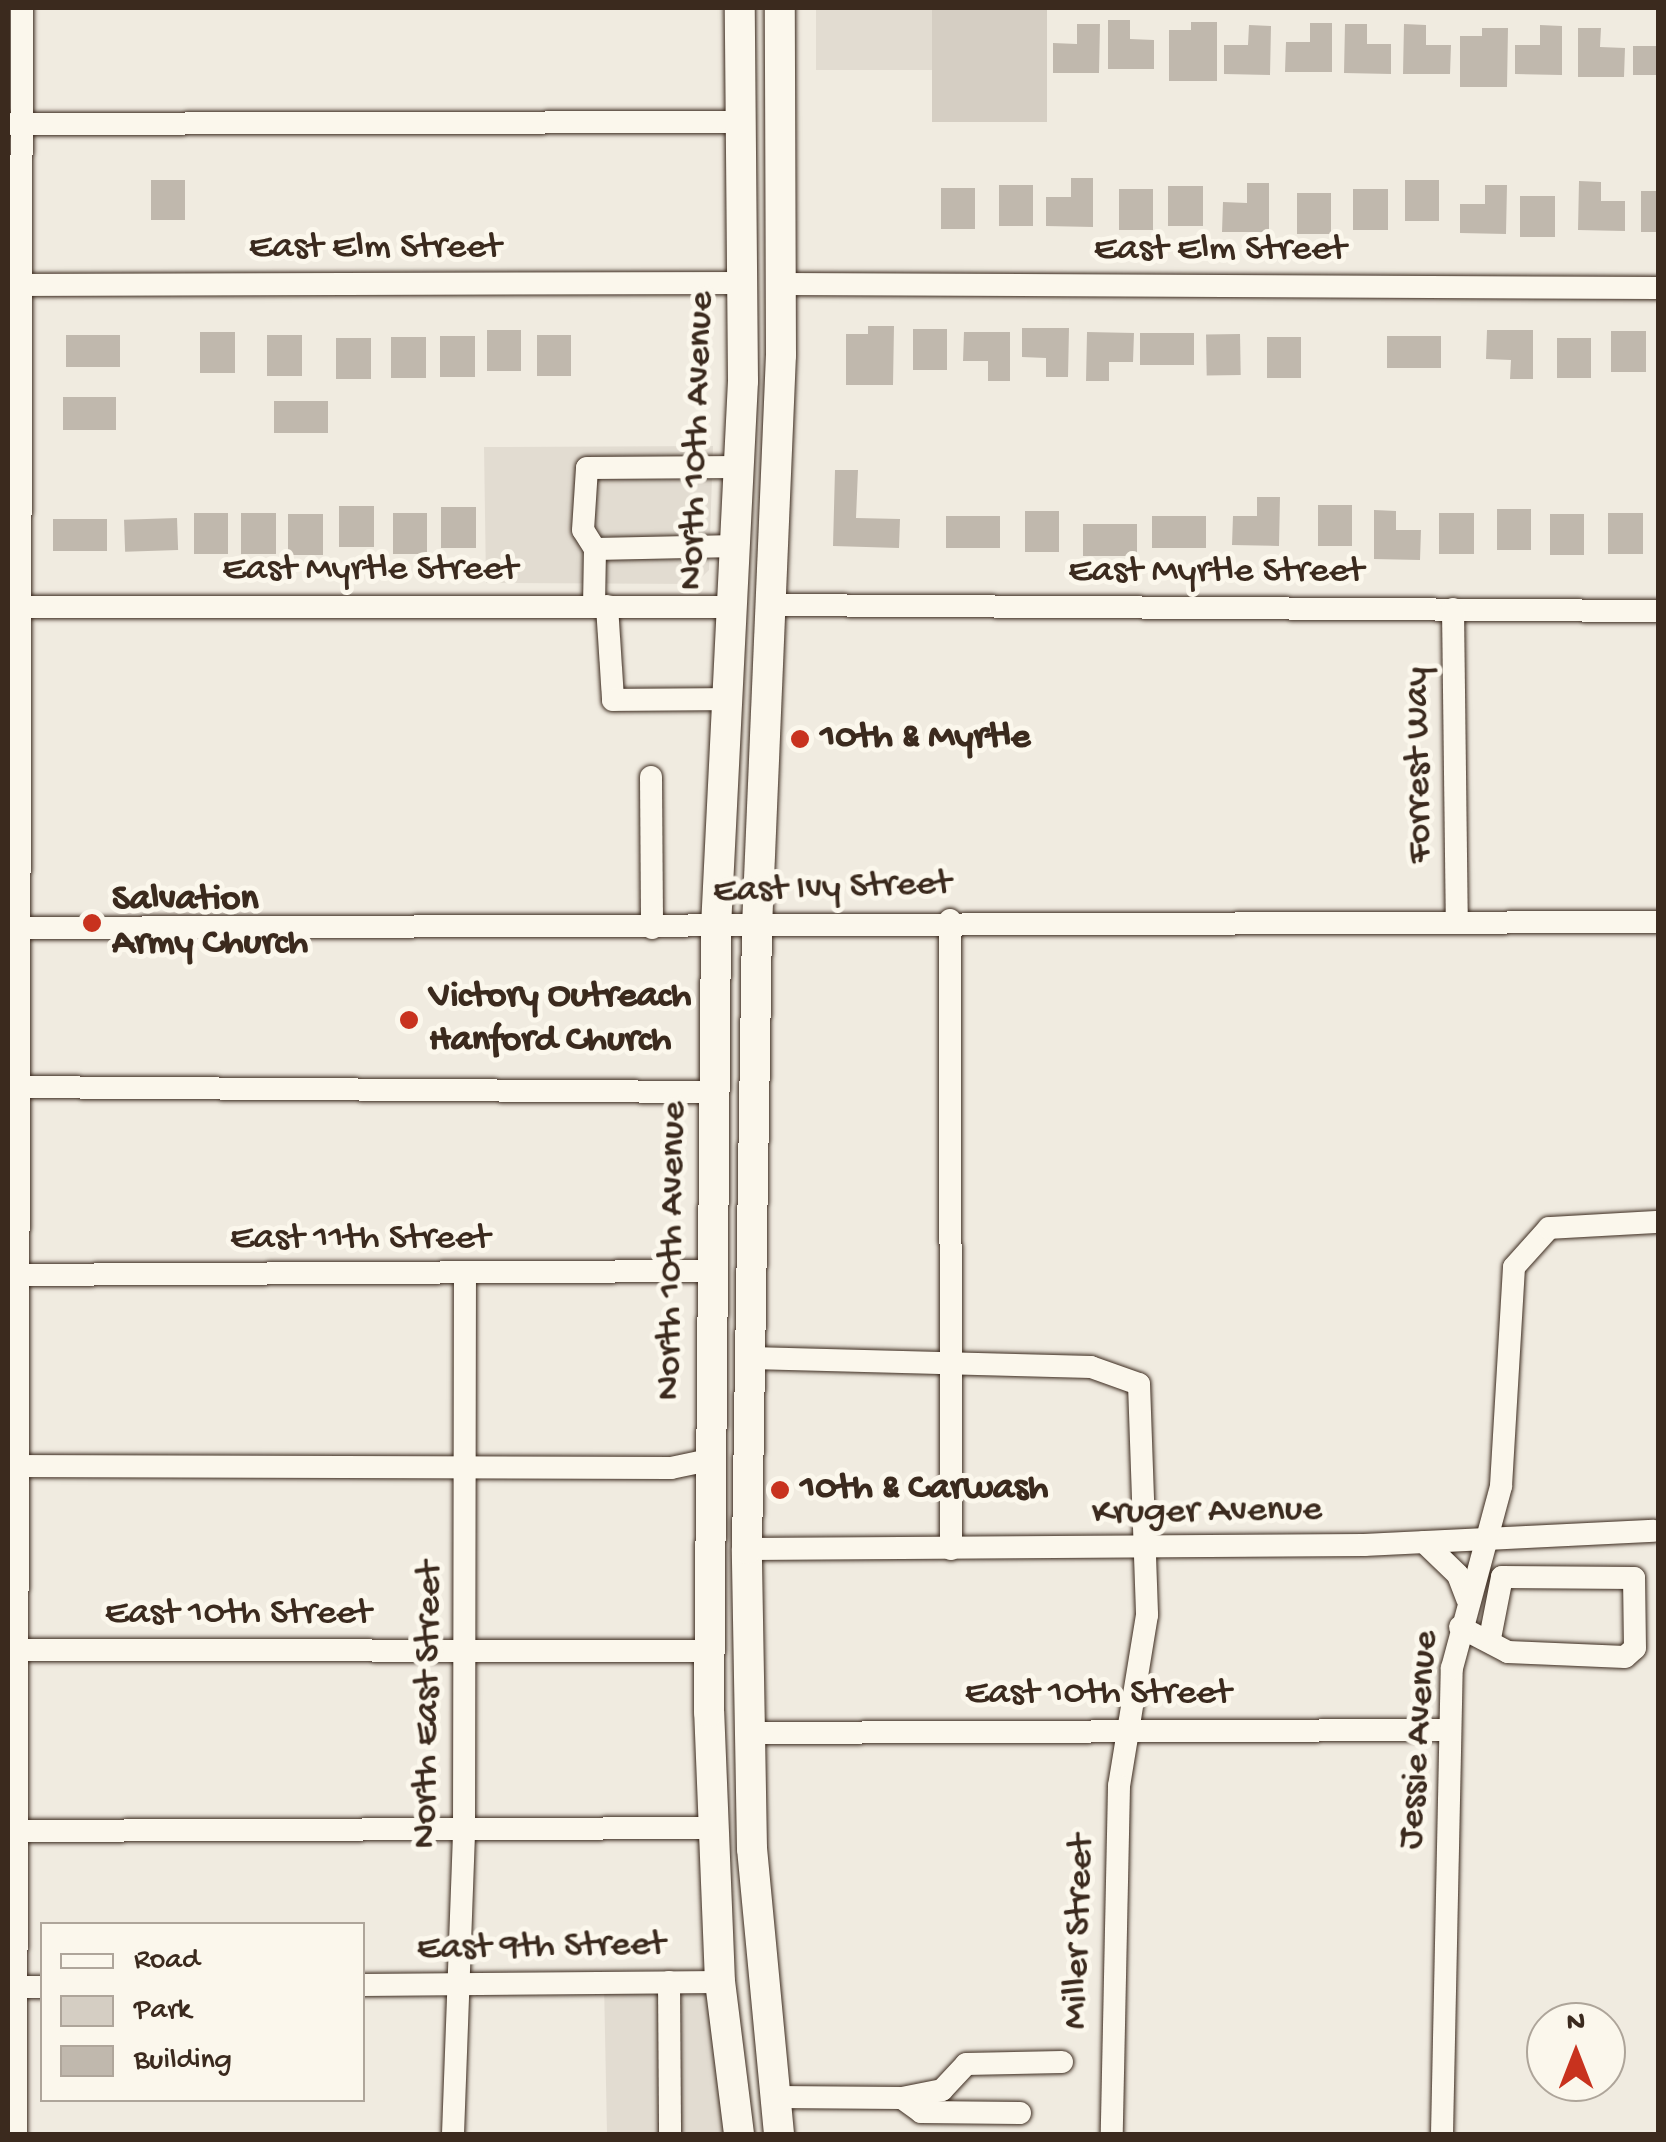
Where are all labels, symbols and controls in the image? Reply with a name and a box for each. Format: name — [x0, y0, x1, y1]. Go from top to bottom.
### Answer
street label: East Elm Street — [249, 226, 501, 272]
street label: East Elm Street — [1094, 228, 1346, 274]
street label: North 10th Avenue — [670, 291, 726, 591]
street label: East Myrtle Street — [222, 548, 518, 594]
street label: East Myrtle Street — [1068, 550, 1364, 596]
street label: Forrest Way — [1395, 666, 1445, 864]
place label: 10th & Myrtle — [820, 716, 1030, 762]
marker: 10th & Myrtle — [789, 728, 811, 750]
street label: East Ivy Street — [712, 862, 952, 916]
place label: Salvation Army Church — [112, 878, 308, 968]
marker: Salvation Army Church — [81, 912, 103, 934]
place label: Victory Outreach Hanford Church — [429, 975, 691, 1064]
marker: Victory Outreach Hanford Church — [398, 1009, 420, 1031]
street label: North 10th Avenue — [648, 1101, 698, 1401]
street label: East 11th Street — [230, 1217, 490, 1263]
place label: 10th & Carwash — [800, 1467, 1048, 1513]
marker: 10th & Carwash — [769, 1479, 791, 1501]
street label: Kruger Avenue — [1092, 1488, 1322, 1538]
street label: North East Street — [404, 1561, 454, 1849]
street label: East 10th Street — [105, 1592, 371, 1638]
street label: Jessie Avenue — [1390, 1629, 1450, 1851]
street label: East 10th Street — [965, 1672, 1231, 1718]
street label: Miller Street — [1054, 1834, 1106, 2030]
legend — [40, 1922, 365, 2102]
street label: East 9th Street — [416, 1923, 666, 1973]
text: Road — [134, 1944, 200, 1979]
text: Park — [134, 1994, 191, 2029]
north arrow — [1526, 2002, 1626, 2102]
text: N — [1567, 2007, 1585, 2040]
text: Building — [134, 2044, 232, 2079]

